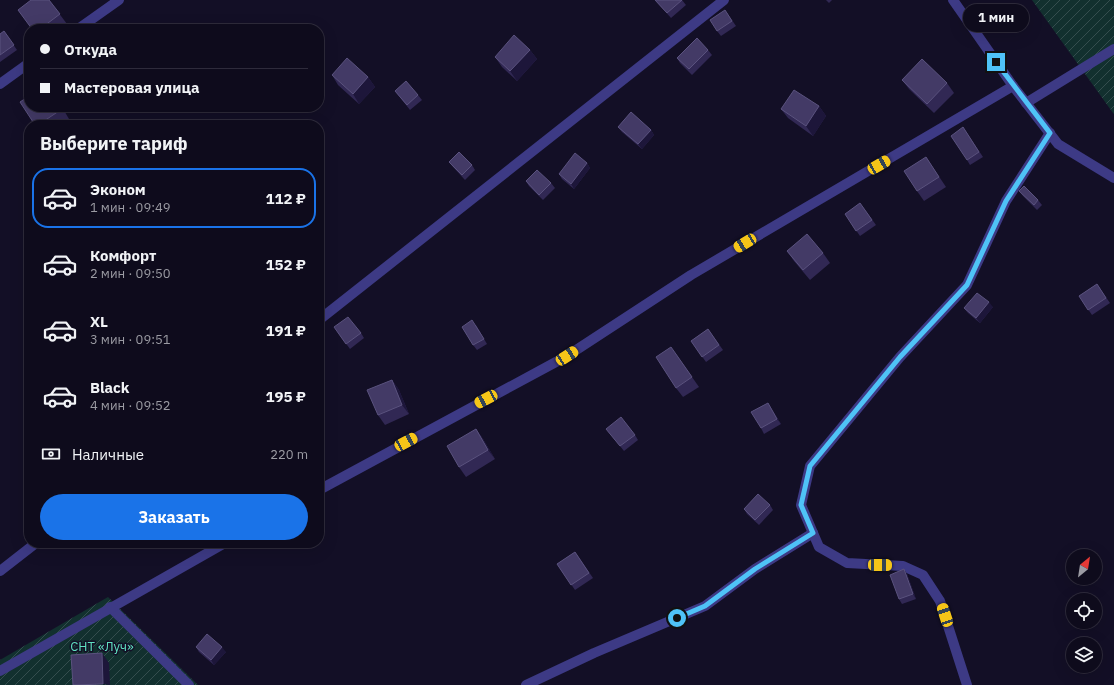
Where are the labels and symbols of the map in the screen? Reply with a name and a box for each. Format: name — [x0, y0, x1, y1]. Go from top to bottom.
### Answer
callout: 1 мин — [963, 4, 1029, 32]
route end — [987, 53, 1005, 71]
car — [866, 154, 892, 176]
car — [732, 232, 758, 254]
car — [554, 344, 580, 368]
car — [473, 388, 499, 410]
car — [393, 431, 419, 453]
north arrow — [1066, 549, 1102, 585]
car — [868, 559, 892, 571]
car — [936, 602, 954, 628]
route start — [668, 609, 686, 627]
park label: СНТ «Луч» — [70, 638, 134, 655]

